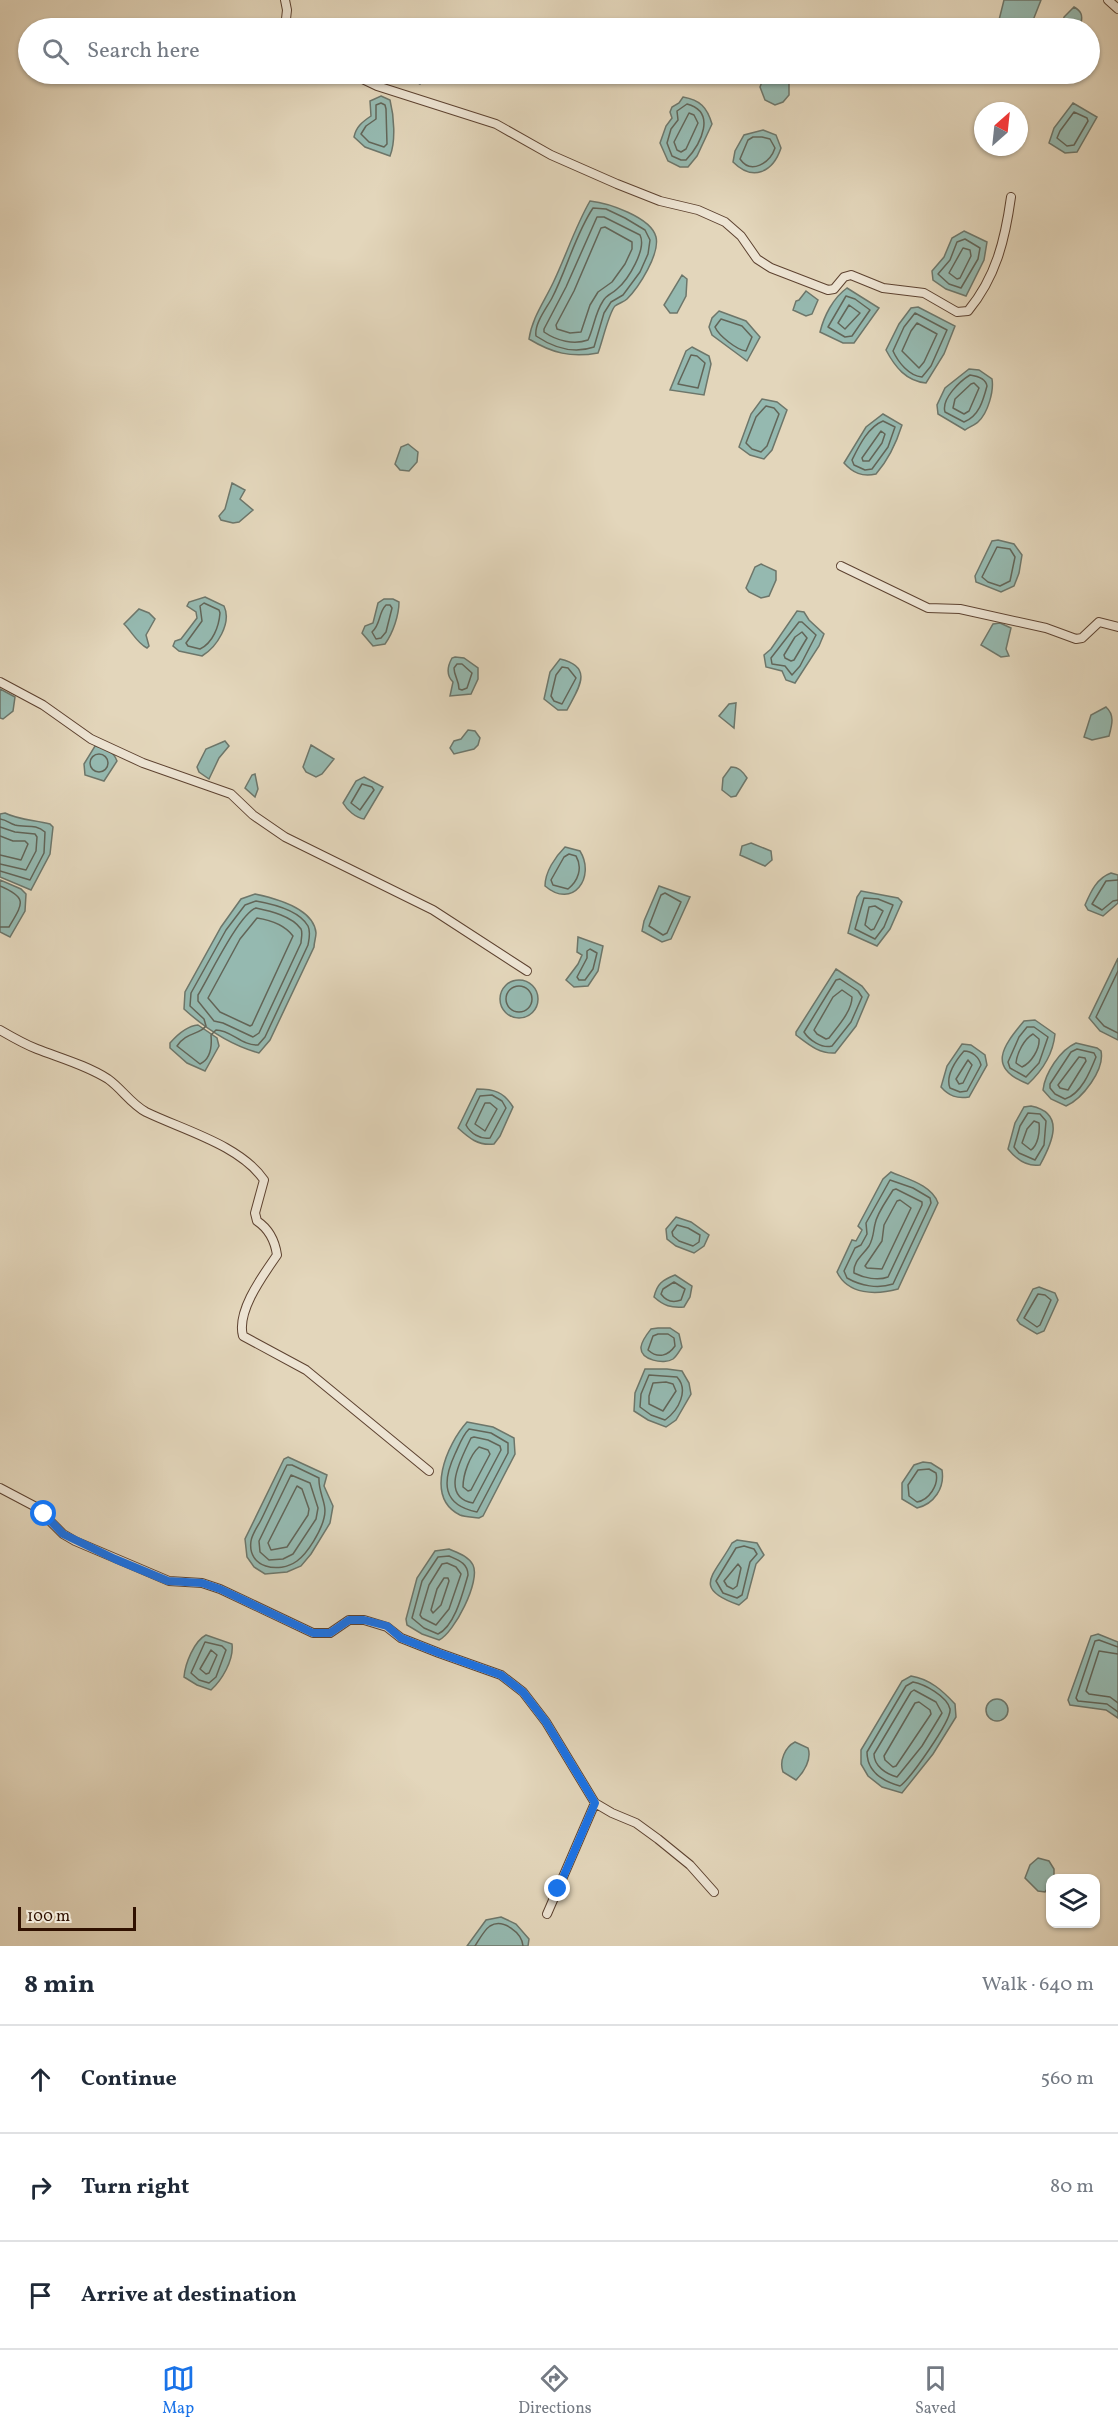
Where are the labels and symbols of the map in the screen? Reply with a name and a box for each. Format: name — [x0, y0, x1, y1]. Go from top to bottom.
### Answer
north arrow — [974, 102, 1028, 156]
route start — [30, 1500, 56, 1526]
route end — [544, 1875, 570, 1901]
scale bar — [18, 1904, 136, 1932]

